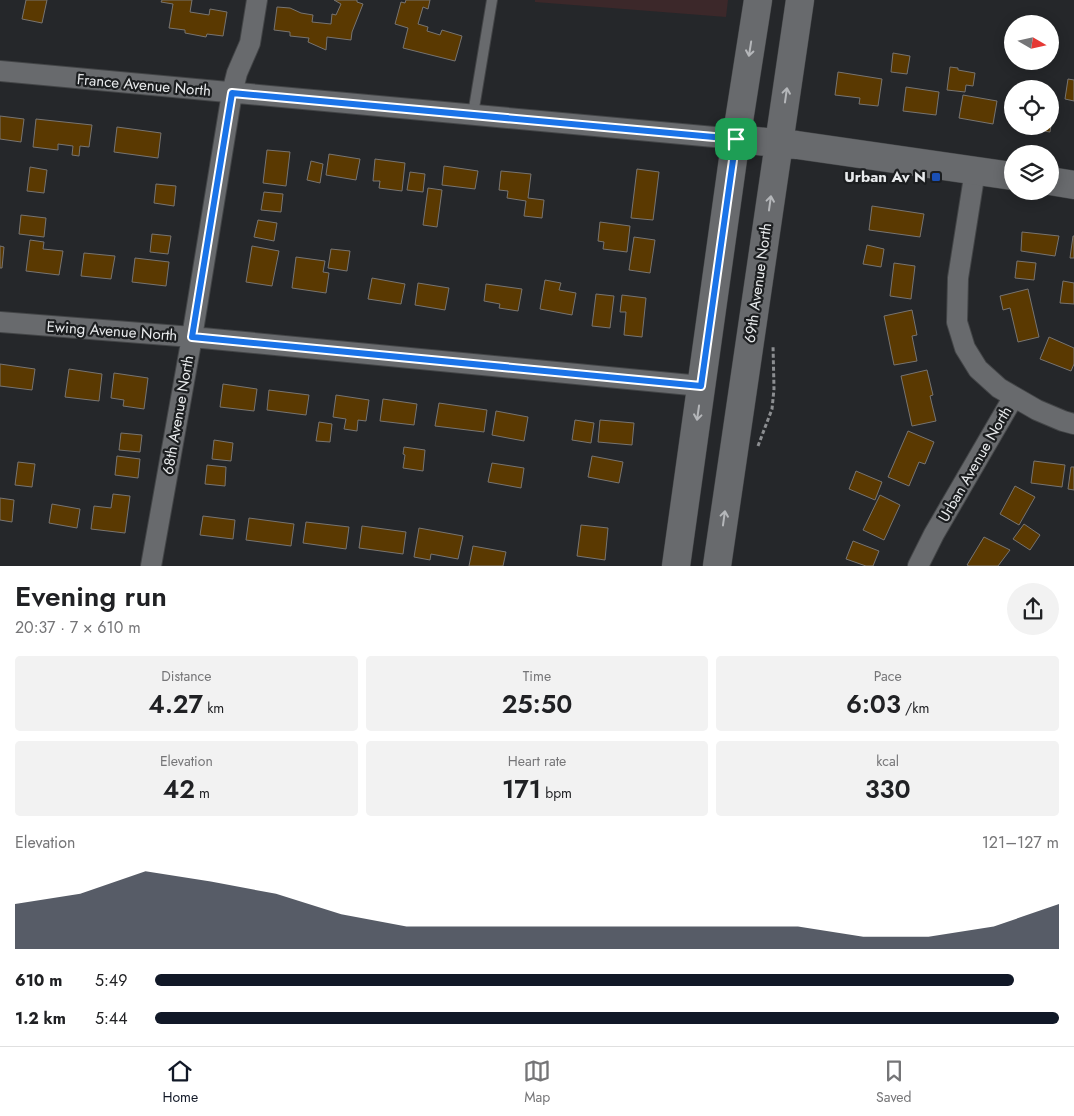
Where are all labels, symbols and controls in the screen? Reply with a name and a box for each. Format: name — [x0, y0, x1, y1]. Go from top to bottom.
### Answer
north arrow — [1004, 15, 1059, 70]
map controls — [1004, 15, 1059, 200]
one-way arrow — [745, 41, 755, 57]
street label: France Avenue North — [76, 68, 212, 102]
button: locate — [1004, 80, 1059, 135]
one-way arrow — [781, 88, 791, 104]
pin — [715, 118, 757, 160]
icon: arrive — [722, 125, 750, 153]
button: layers — [1004, 145, 1059, 200]
place label: Urban Av N — [844, 166, 926, 188]
marker: Urban Av N — [930, 171, 942, 183]
one-way arrow — [765, 196, 775, 212]
street label: 69th Avenue North — [739, 222, 777, 344]
street label: Ewing Avenue North — [46, 315, 178, 347]
street label: 68th Avenue North — [157, 354, 199, 476]
street label: Urban Avenue North — [933, 402, 1017, 526]
one-way arrow — [692, 404, 702, 420]
one-way arrow — [720, 510, 730, 526]
text: Evening run — [15, 576, 167, 617]
button: share — [1007, 583, 1059, 635]
text: 20:37 · 7 × 610 m — [15, 616, 141, 639]
text: Distance — [161, 666, 211, 686]
text: Time — [523, 666, 551, 686]
text: Pace — [874, 666, 902, 686]
text: 4.27 — [148, 686, 203, 722]
text: 25:50 — [502, 686, 572, 722]
text: 6:03 — [846, 686, 901, 722]
text: km — [203, 698, 224, 718]
text: /km — [901, 698, 929, 718]
text: Elevation — [160, 751, 213, 771]
text: Heart rate — [508, 751, 566, 771]
text: kcal — [876, 751, 899, 771]
text: 42 — [163, 771, 195, 807]
text: 171 — [502, 771, 541, 807]
text: 330 — [865, 771, 911, 807]
text: m — [195, 783, 210, 803]
text: bpm — [541, 783, 572, 803]
text: Elevation — [15, 831, 75, 854]
text: 121–127 m — [982, 831, 1059, 854]
text: 610 m — [15, 969, 62, 992]
text: 5:49 — [95, 969, 127, 992]
text: 1.2 km — [15, 1007, 66, 1030]
text: 5:44 — [95, 1007, 127, 1030]
tab: Home — [162, 1057, 198, 1107]
tab: Map — [523, 1057, 551, 1107]
tab: Saved — [876, 1057, 912, 1107]

